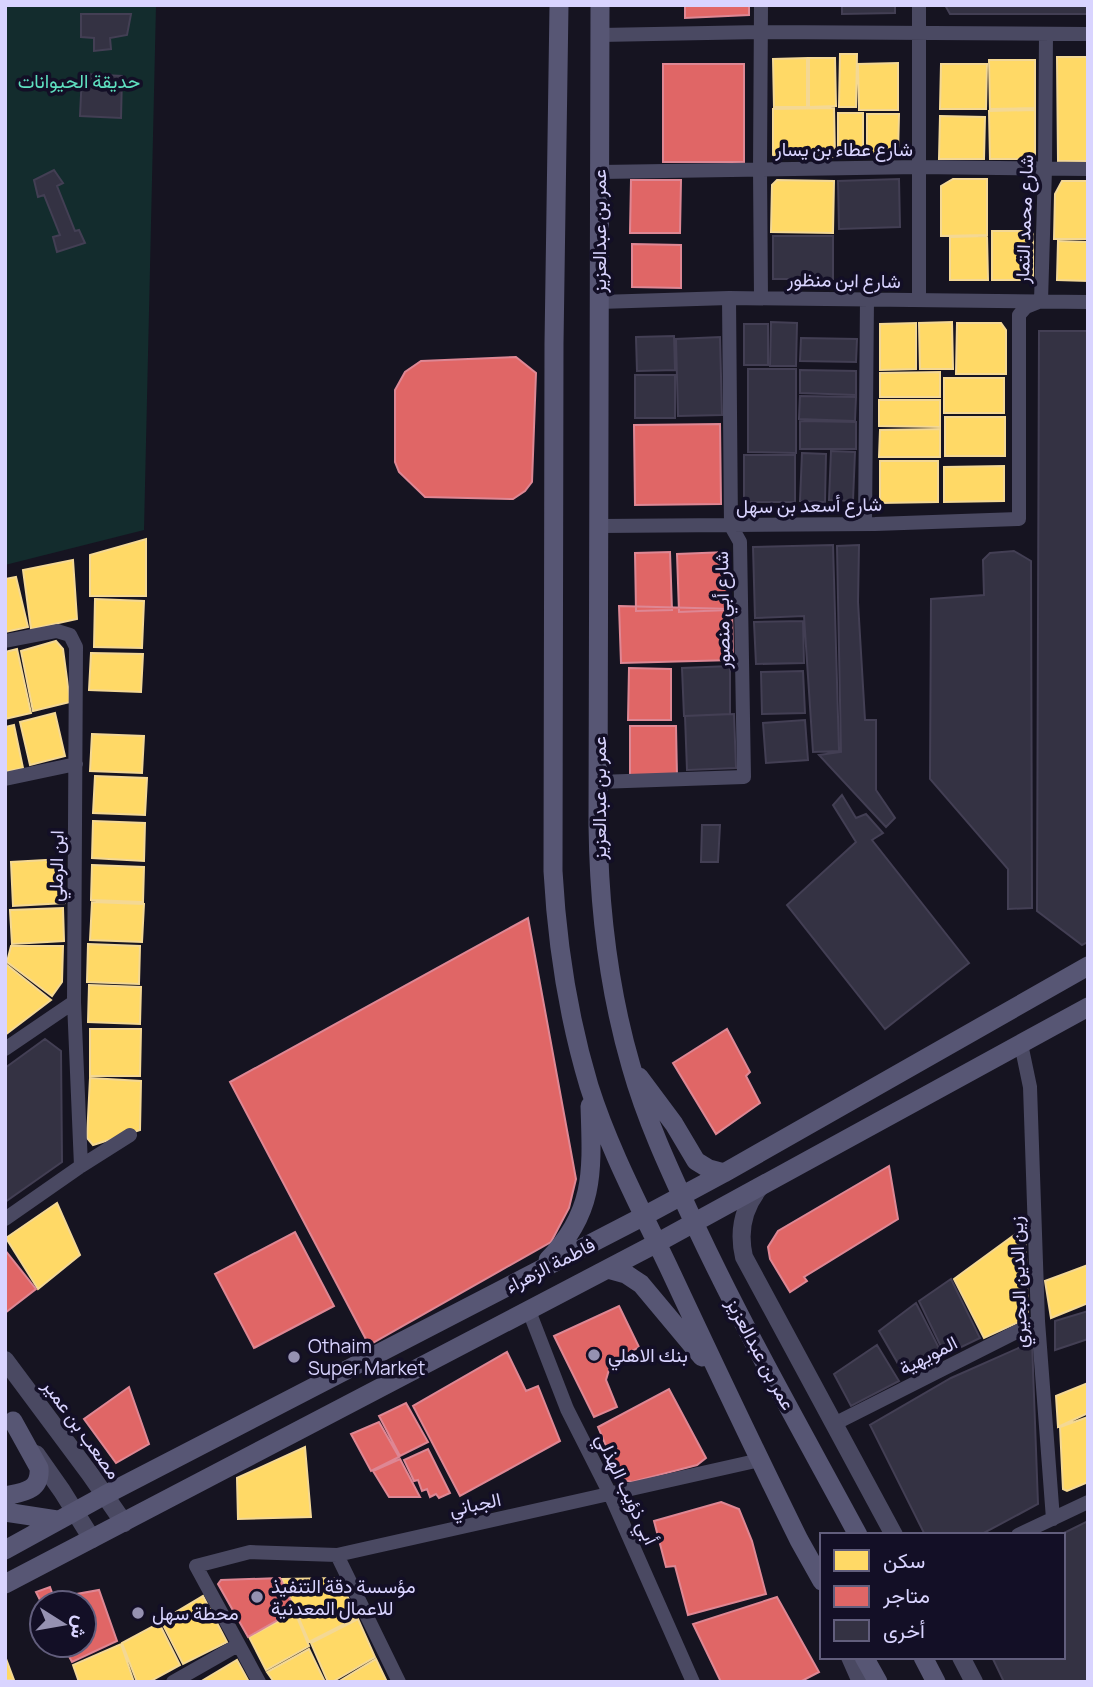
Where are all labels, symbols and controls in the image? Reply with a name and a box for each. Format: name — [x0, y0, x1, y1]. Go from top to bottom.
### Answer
park label: حديقة الحيوانات — [18, 68, 140, 94]
street label: شارع عطاء بن يسار — [774, 136, 913, 162]
street label: شارع محمد التمار — [1009, 154, 1039, 285]
street label: عمر بن عبدالعزيز — [586, 169, 612, 294]
street label: شارع ابن منظور — [786, 266, 901, 294]
street label: شارع أسعد بن سهل — [736, 491, 882, 519]
street label: شارع أبي منصور — [708, 551, 739, 670]
street label: عمر بن عبدالعزيز — [586, 736, 612, 861]
street label: ابن الرملي — [42, 830, 73, 902]
street label: زين الدين البحيري — [1003, 1215, 1036, 1349]
street label: فاطمة الزهراء — [501, 1231, 599, 1299]
street label: عمر بن عبدالعزيز — [720, 1292, 802, 1415]
street label: المويهية — [894, 1329, 962, 1381]
place label: Othaim Super Market — [308, 1333, 425, 1381]
place label: بنك الاهلي — [608, 1342, 688, 1371]
marker: بنك الاهلي — [586, 1347, 602, 1363]
marker: Othaim Super Market — [286, 1349, 302, 1365]
street label: مصعب بن عمير — [36, 1373, 127, 1484]
street label: أبي ذؤيب الهذلي — [587, 1429, 664, 1550]
street label: الجباني — [447, 1486, 504, 1525]
legend — [820, 1533, 1065, 1659]
text: سكن — [883, 1546, 925, 1574]
place label: مؤسسة دقة التنفيذ للاعمال المعدنية — [271, 1573, 416, 1621]
text: متاجر — [882, 1581, 930, 1609]
north arrow — [28, 1589, 98, 1659]
marker: مؤسسة دقة التنفيذ للاعمال المعدنية — [249, 1589, 265, 1605]
place label: محطة سهل — [152, 1600, 239, 1626]
marker: محطة سهل — [130, 1605, 146, 1621]
text: ش — [65, 1614, 95, 1641]
text: أخرى — [883, 1616, 925, 1644]

